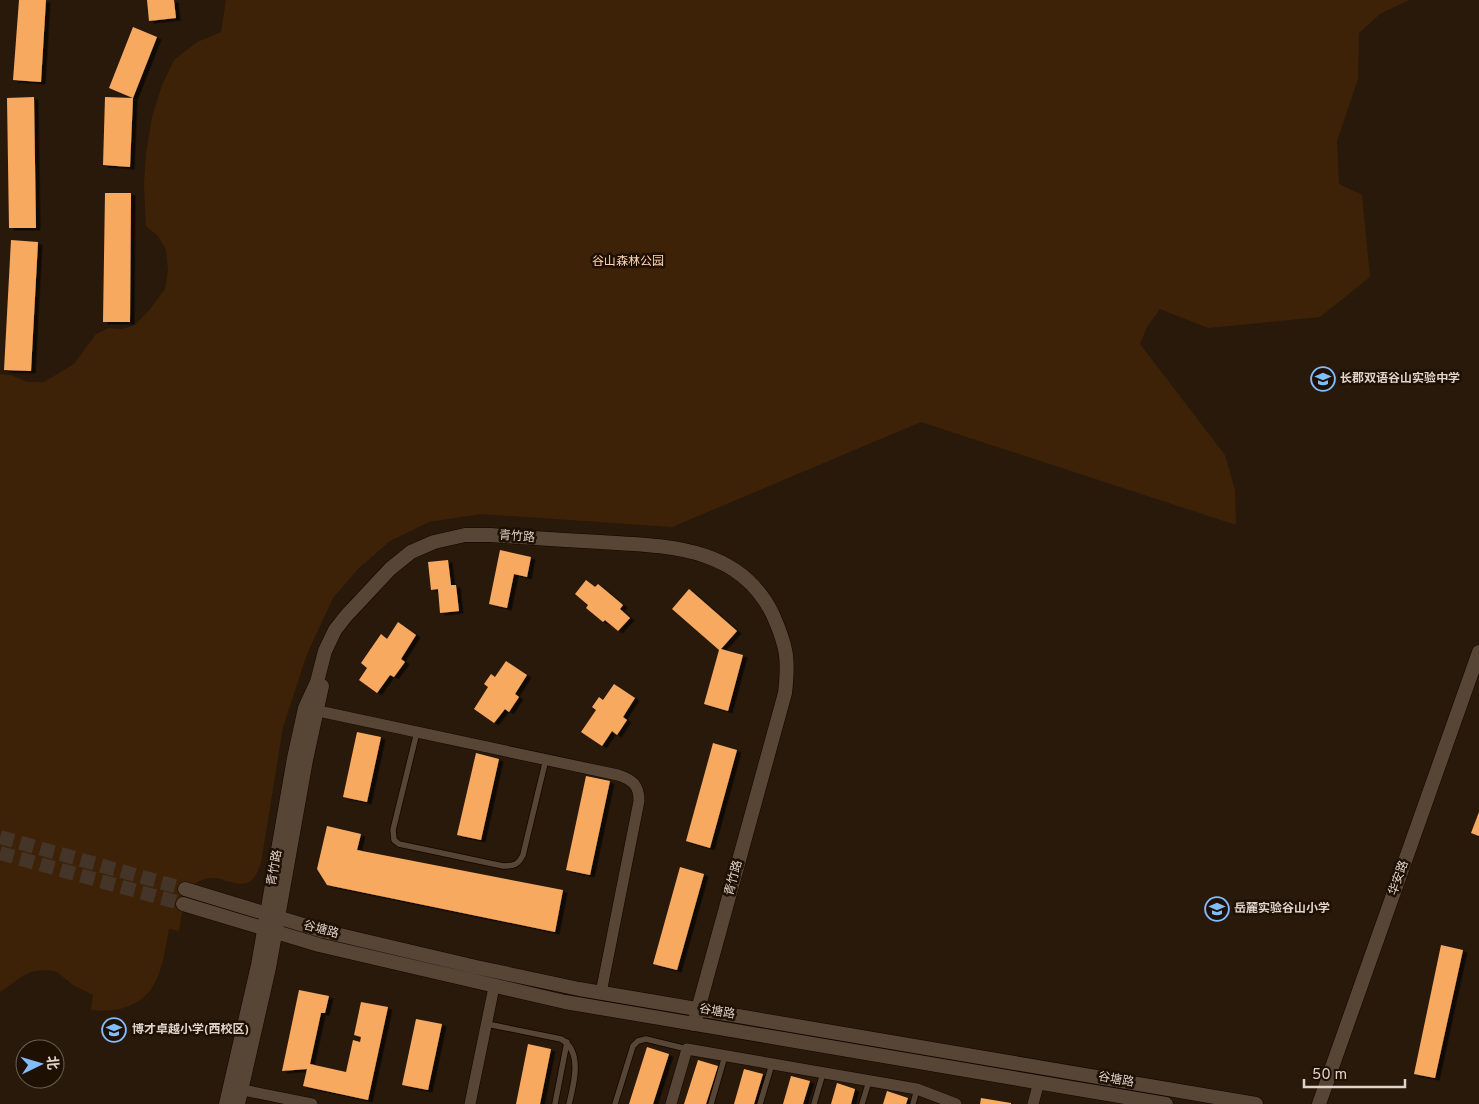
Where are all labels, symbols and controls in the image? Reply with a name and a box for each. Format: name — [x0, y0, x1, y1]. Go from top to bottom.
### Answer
park label: 谷山森林公园 — [592, 254, 664, 270]
school or university icon: 长郡双语谷山实验中学 — [1310, 366, 1336, 392]
place label: 长郡双语谷山实验中学 — [1340, 371, 1460, 387]
street label: 青竹路 — [498, 528, 536, 546]
street label: 青竹路 — [264, 849, 286, 887]
street label: 华安路 — [1385, 858, 1413, 898]
street label: 青竹路 — [722, 859, 746, 897]
school or university icon: 岳麓实验谷山小学 — [1204, 896, 1230, 922]
place label: 岳麓实验谷山小学 — [1234, 901, 1330, 917]
street label: 谷塘路 — [302, 918, 340, 942]
street label: 谷塘路 — [698, 1001, 736, 1023]
school or university icon: 博才卓越小学(西校区) — [101, 1017, 127, 1043]
place label: 博才卓越小学(西校区) — [132, 1022, 249, 1038]
north arrow — [15, 1039, 65, 1089]
text: 北 — [42, 1055, 61, 1071]
scale bar — [1304, 1056, 1405, 1088]
text: 50 m — [1312, 1066, 1347, 1085]
street label: 谷塘路 — [1097, 1069, 1135, 1091]

